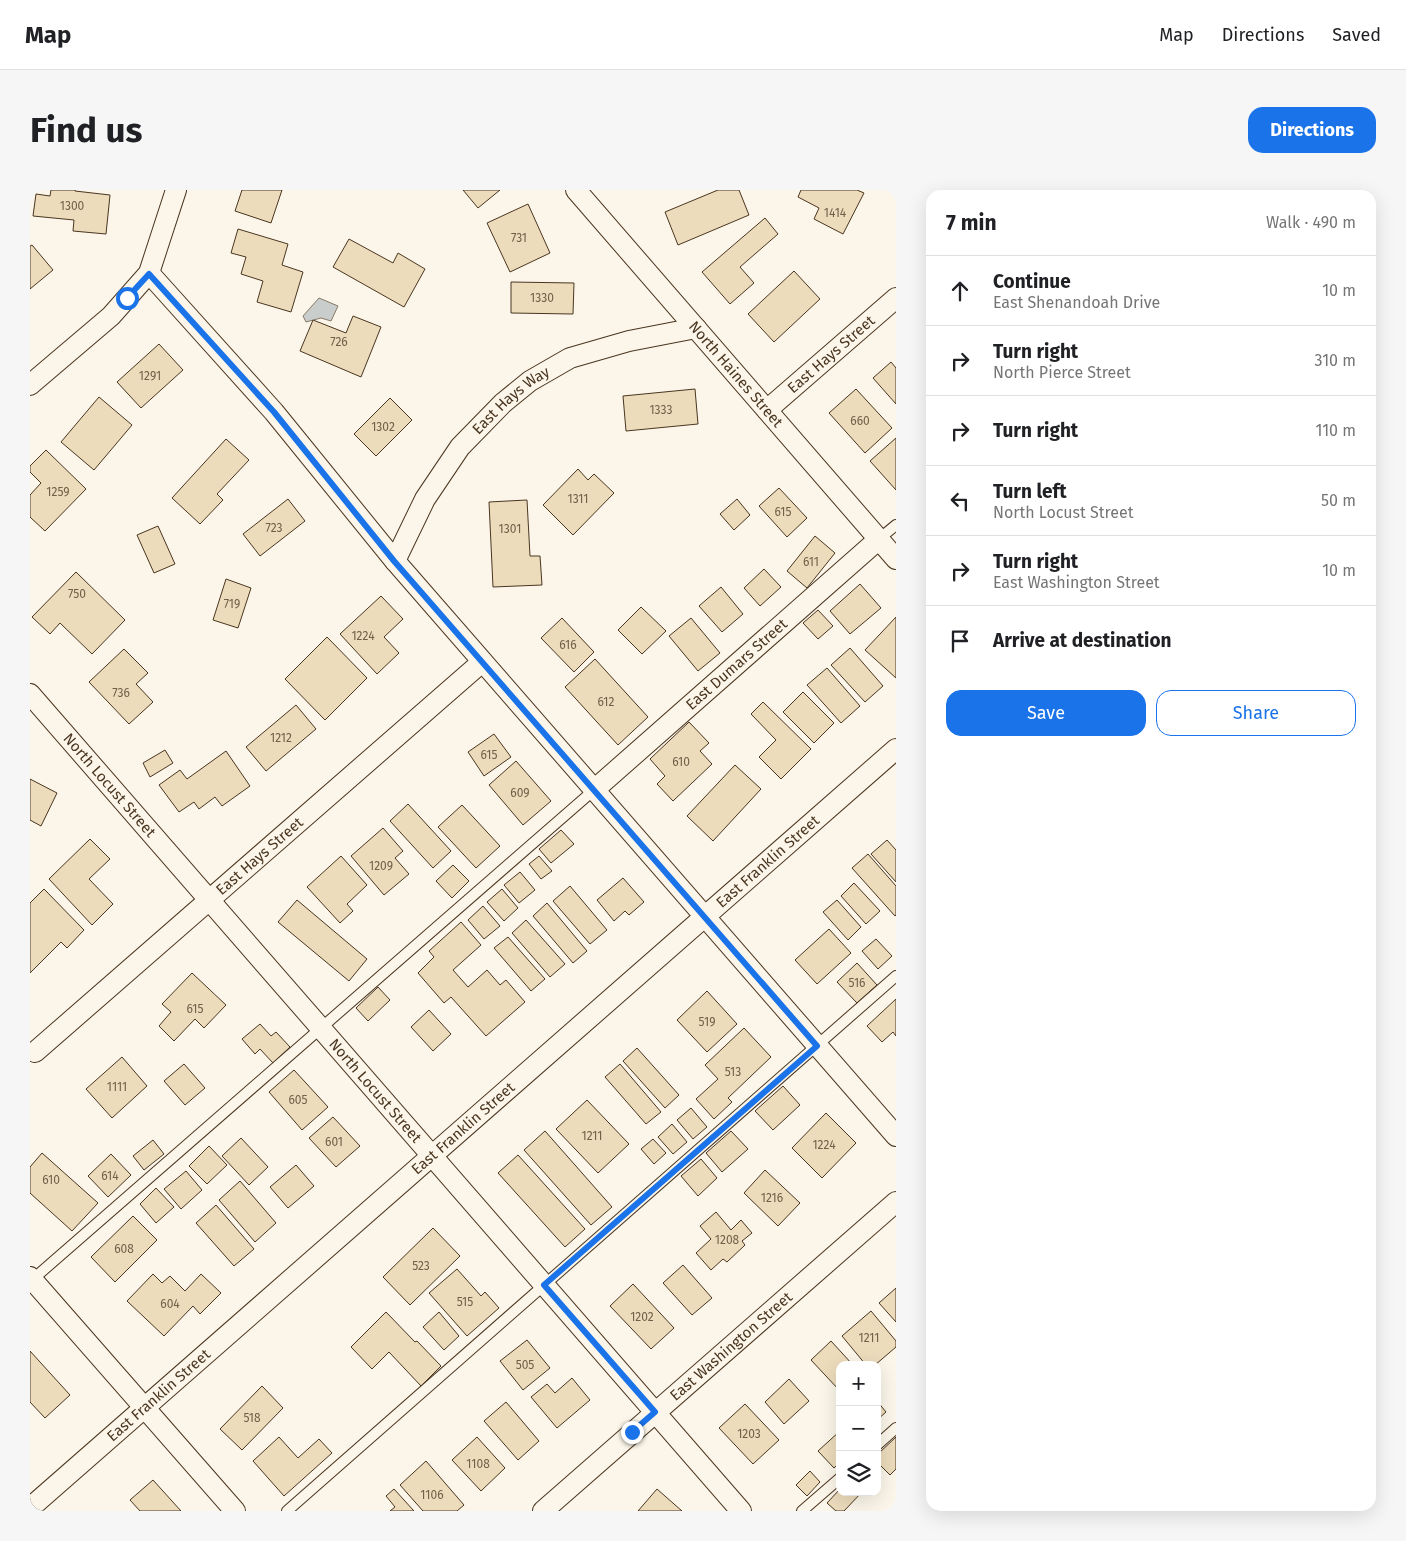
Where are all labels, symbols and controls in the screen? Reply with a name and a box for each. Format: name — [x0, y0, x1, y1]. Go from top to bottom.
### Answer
text: Map — [25, 21, 71, 49]
text: Map — [1159, 24, 1194, 46]
text: Directions — [1222, 24, 1304, 46]
text: Saved — [1332, 24, 1381, 46]
button: Directions — [1248, 107, 1376, 153]
text: Find us — [30, 109, 142, 151]
house number: 1300 — [60, 199, 85, 213]
house number: 1414 — [824, 206, 847, 220]
text: 7 min — [946, 210, 997, 236]
text: Walk · 490 m — [1266, 213, 1356, 232]
house number: 731 — [511, 231, 527, 245]
text: Continue — [993, 270, 1071, 293]
icon: ahead — [946, 277, 974, 305]
text: 10 m — [1322, 281, 1356, 300]
route start — [116, 287, 139, 310]
house number: 1330 — [530, 291, 554, 305]
text: East Shenandoah Drive — [993, 293, 1160, 312]
street label: East Hays Street — [784, 311, 879, 397]
street label: North Haines Street — [685, 318, 787, 431]
house number: 726 — [330, 335, 348, 349]
text: Turn right — [993, 340, 1078, 363]
icon: right — [946, 347, 974, 375]
text: 310 m — [1315, 351, 1356, 370]
street label: East Hays Way — [469, 362, 553, 438]
text: North Pierce Street — [993, 363, 1131, 382]
house number: 1291 — [139, 369, 161, 383]
house number: 1333 — [649, 403, 673, 417]
house number: 660 — [850, 414, 870, 428]
icon: right — [946, 417, 974, 445]
text: Turn right — [993, 419, 1078, 442]
house number: 1302 — [371, 420, 395, 434]
text: 110 m — [1315, 421, 1356, 440]
text: Turn left — [993, 480, 1067, 503]
house number: 1259 — [46, 485, 70, 499]
icon: left — [946, 487, 974, 515]
text: 50 m — [1321, 491, 1356, 510]
house number: 1311 — [567, 492, 589, 506]
text: North Locust Street — [993, 503, 1133, 522]
house number: 615 — [774, 505, 792, 519]
house number: 723 — [265, 521, 283, 535]
house number: 1301 — [499, 522, 521, 536]
text: Turn right — [993, 550, 1078, 573]
house number: 611 — [803, 555, 819, 569]
icon: right — [946, 557, 974, 585]
text: 10 m — [1322, 561, 1356, 580]
text: East Washington Street — [993, 573, 1160, 592]
house number: 750 — [68, 587, 86, 601]
house number: 719 — [224, 597, 240, 611]
street label: East Dumars Street — [682, 615, 791, 714]
icon: arrive — [946, 627, 974, 655]
house number: 1224 — [351, 629, 375, 643]
text: Arrive at destination — [993, 629, 1172, 652]
house number: 616 — [559, 638, 577, 652]
house number: 736 — [112, 686, 130, 700]
button: Save — [946, 690, 1146, 736]
button: Share — [1156, 690, 1356, 736]
house number: 612 — [598, 695, 615, 709]
street label: North Locust Street — [59, 730, 160, 841]
house number: 1212 — [270, 731, 292, 745]
house number: 615 — [480, 748, 498, 762]
house number: 610 — [672, 755, 690, 769]
house number: 609 — [510, 786, 530, 800]
street label: East Franklin Street — [712, 811, 823, 911]
street label: East Hays Street — [212, 813, 307, 899]
house number: 1209 — [369, 859, 393, 873]
house number: 516 — [849, 976, 866, 990]
house number: 615 — [186, 1002, 204, 1016]
house number: 519 — [699, 1015, 715, 1029]
street label: North Locust Street — [325, 1035, 426, 1147]
house number: 513 — [725, 1065, 741, 1079]
street label: East Franklin Street — [408, 1078, 519, 1178]
house number: 1111 — [107, 1080, 127, 1094]
house number: 605 — [288, 1093, 308, 1107]
house number: 1211 — [581, 1129, 603, 1143]
house number: 601 — [325, 1135, 343, 1149]
house number: 1224 — [812, 1138, 836, 1152]
house number: 614 — [101, 1169, 119, 1183]
house number: 610 — [42, 1173, 60, 1187]
house number: 1216 — [761, 1191, 783, 1205]
house number: 1208 — [715, 1233, 740, 1247]
house number: 608 — [114, 1242, 134, 1256]
house number: 523 — [412, 1259, 430, 1273]
street label: East Washington Street — [666, 1288, 796, 1405]
house number: 515 — [457, 1295, 473, 1309]
house number: 604 — [160, 1297, 180, 1311]
house number: 1202 — [630, 1310, 654, 1324]
house number: 1211 — [858, 1331, 880, 1345]
street label: East Franklin Street — [103, 1345, 214, 1445]
house number: 505 — [516, 1358, 534, 1372]
map controls — [836, 1361, 881, 1496]
button: + — [836, 1361, 881, 1406]
button: − — [836, 1406, 881, 1451]
house number: 518 — [243, 1411, 261, 1425]
route end — [621, 1421, 644, 1444]
house number: 1203 — [737, 1427, 761, 1441]
button: layers — [836, 1451, 881, 1496]
house number: 1108 — [466, 1457, 490, 1471]
house number: 1106 — [420, 1488, 444, 1502]

